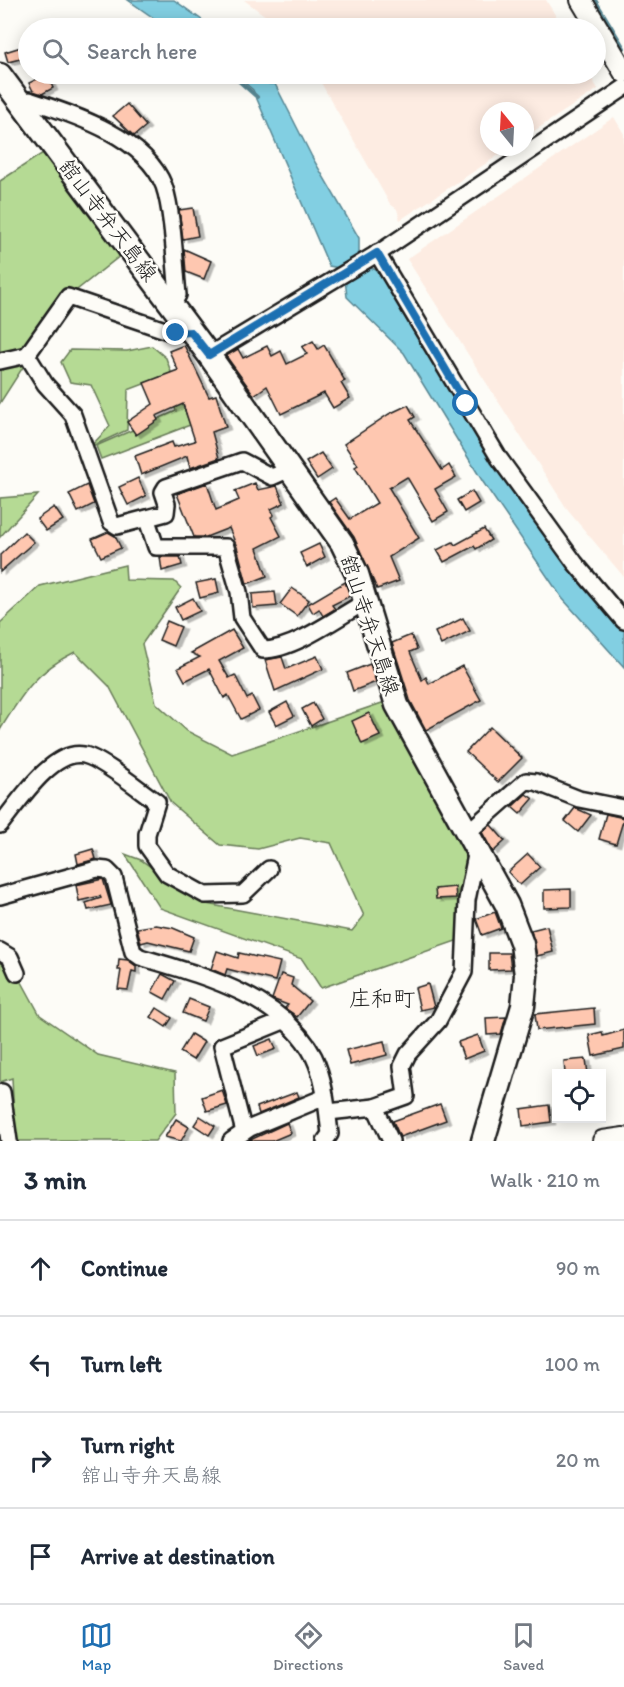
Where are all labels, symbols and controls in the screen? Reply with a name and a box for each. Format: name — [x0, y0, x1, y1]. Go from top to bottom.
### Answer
search box — [18, 18, 606, 84]
icon: search — [39, 35, 72, 68]
text: Search here — [87, 38, 197, 65]
north arrow — [480, 102, 534, 156]
street label: 舘山寺弁天島線 — [54, 153, 163, 286]
route end — [162, 319, 188, 345]
route start — [452, 390, 478, 416]
street label: 舘山寺弁天島線 — [336, 551, 405, 699]
district label: 庄和町 — [349, 985, 415, 1012]
map controls — [552, 1069, 606, 1123]
button: locate — [552, 1069, 606, 1123]
text: 3 min — [24, 1164, 86, 1196]
text: Walk · 210 m — [490, 1168, 600, 1192]
icon: ahead — [24, 1252, 57, 1285]
text: Continue — [81, 1255, 168, 1282]
text: 90 m — [556, 1256, 600, 1280]
icon: left — [24, 1348, 57, 1381]
text: Turn left — [81, 1351, 162, 1378]
text: 100 m — [545, 1352, 600, 1376]
text: Turn right — [81, 1432, 175, 1459]
icon: right — [24, 1444, 57, 1477]
text: 20 m — [556, 1448, 600, 1472]
text: 舘山寺弁天島線 — [81, 1463, 221, 1487]
icon: arrive — [24, 1540, 57, 1573]
text: Arrive at destination — [81, 1543, 275, 1570]
tab: Map — [80, 1619, 113, 1674]
tab: Directions — [273, 1619, 343, 1674]
tab: Saved — [503, 1619, 544, 1674]

